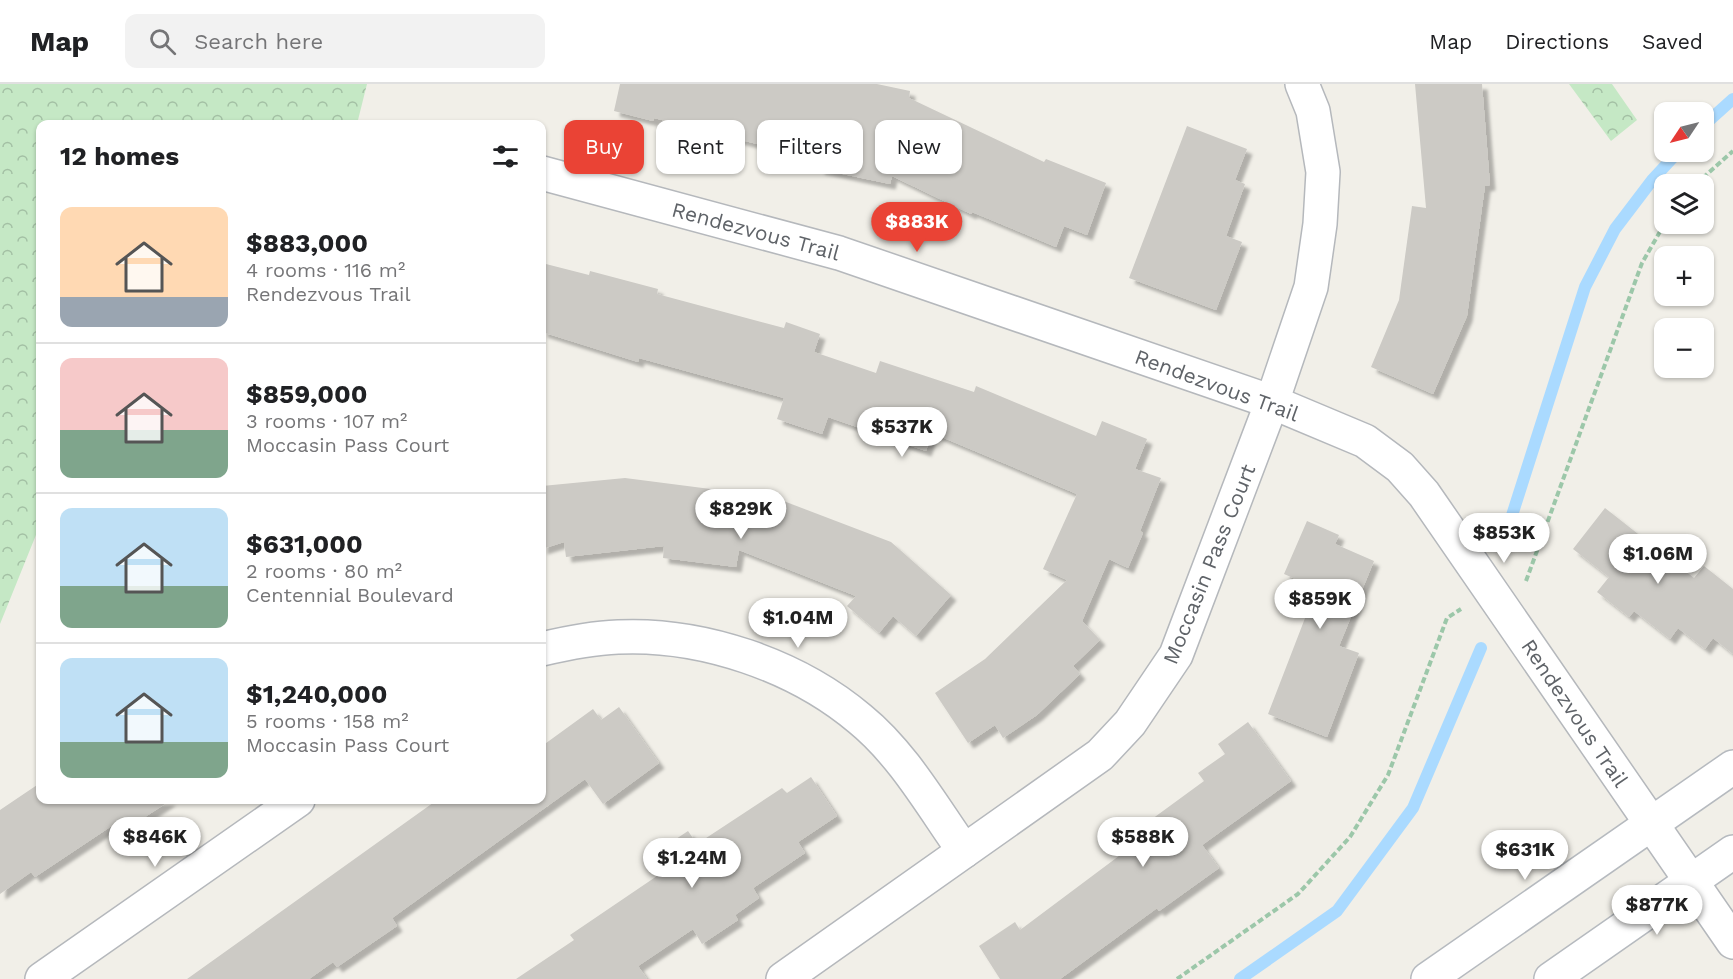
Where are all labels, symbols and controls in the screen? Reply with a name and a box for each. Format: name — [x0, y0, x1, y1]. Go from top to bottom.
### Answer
search box — [125, 14, 545, 68]
text: Map — [30, 25, 89, 58]
icon: search — [146, 25, 179, 58]
text: Search here — [194, 29, 323, 54]
text: Map — [1429, 29, 1472, 54]
text: Directions — [1505, 29, 1609, 54]
text: Saved — [1642, 29, 1703, 54]
north arrow — [1654, 102, 1714, 162]
map controls — [1654, 102, 1714, 378]
chip: Buy — [564, 120, 644, 174]
chip: Rent — [656, 120, 745, 174]
chip: Filters — [757, 120, 863, 174]
chip: New — [875, 120, 962, 174]
icon: filters — [489, 140, 522, 173]
text: 12 homes — [60, 141, 179, 171]
button: layers — [1654, 174, 1714, 234]
street label: Rendezvous Trail — [669, 197, 843, 266]
pin: $883K — [875, 202, 959, 253]
text: $883K — [885, 209, 949, 233]
text: $883,000 — [246, 228, 368, 258]
icon: home — [108, 231, 180, 303]
button: + — [1654, 246, 1714, 306]
text: 4 rooms · 116 m² — [246, 258, 405, 282]
text: Rendezvous Trail — [246, 282, 411, 306]
button: − — [1654, 318, 1714, 378]
street label: Rendezvous Trail — [1132, 344, 1303, 426]
text: $859,000 — [246, 379, 368, 409]
icon: home — [108, 382, 180, 454]
pin: $537K — [860, 407, 944, 458]
text: 3 rooms · 107 m² — [246, 409, 407, 433]
text: $537K — [871, 414, 933, 438]
text: Moccasin Pass Court — [246, 433, 449, 457]
street label: Moccasin Pass Court — [1157, 460, 1261, 668]
pin: $829K — [699, 489, 783, 540]
text: $829K — [709, 496, 773, 520]
pin: $853K — [1462, 513, 1546, 564]
text: $853K — [1473, 520, 1535, 544]
text: $631,000 — [246, 529, 363, 559]
icon: home — [108, 532, 180, 604]
pin: $1.06M — [1609, 534, 1707, 585]
text: $1.06M — [1623, 541, 1693, 565]
text: 2 rooms · 80 m² — [246, 559, 402, 583]
pin: $859K — [1278, 579, 1362, 630]
text: Centennial Boulevard — [246, 583, 454, 607]
text: $859K — [1288, 586, 1352, 610]
pin: $1.04M — [749, 598, 847, 649]
text: $1.04M — [762, 605, 834, 629]
street label: Rendezvous Trail — [1516, 634, 1634, 792]
text: $1,240,000 — [246, 679, 387, 709]
icon: home — [108, 682, 180, 754]
text: 5 rooms · 158 m² — [246, 709, 409, 733]
text: Moccasin Pass Court — [246, 733, 449, 757]
pin: $846K — [113, 817, 197, 868]
pin: $588K — [1101, 817, 1185, 868]
text: $846K — [123, 824, 187, 848]
text: $588K — [1111, 824, 1175, 848]
pin: $631K — [1483, 830, 1567, 881]
text: $631K — [1495, 837, 1555, 861]
pin: $1.24M — [643, 838, 741, 889]
text: $1.24M — [657, 845, 727, 869]
pin: $877K — [1615, 885, 1699, 936]
text: $877K — [1626, 892, 1688, 916]

